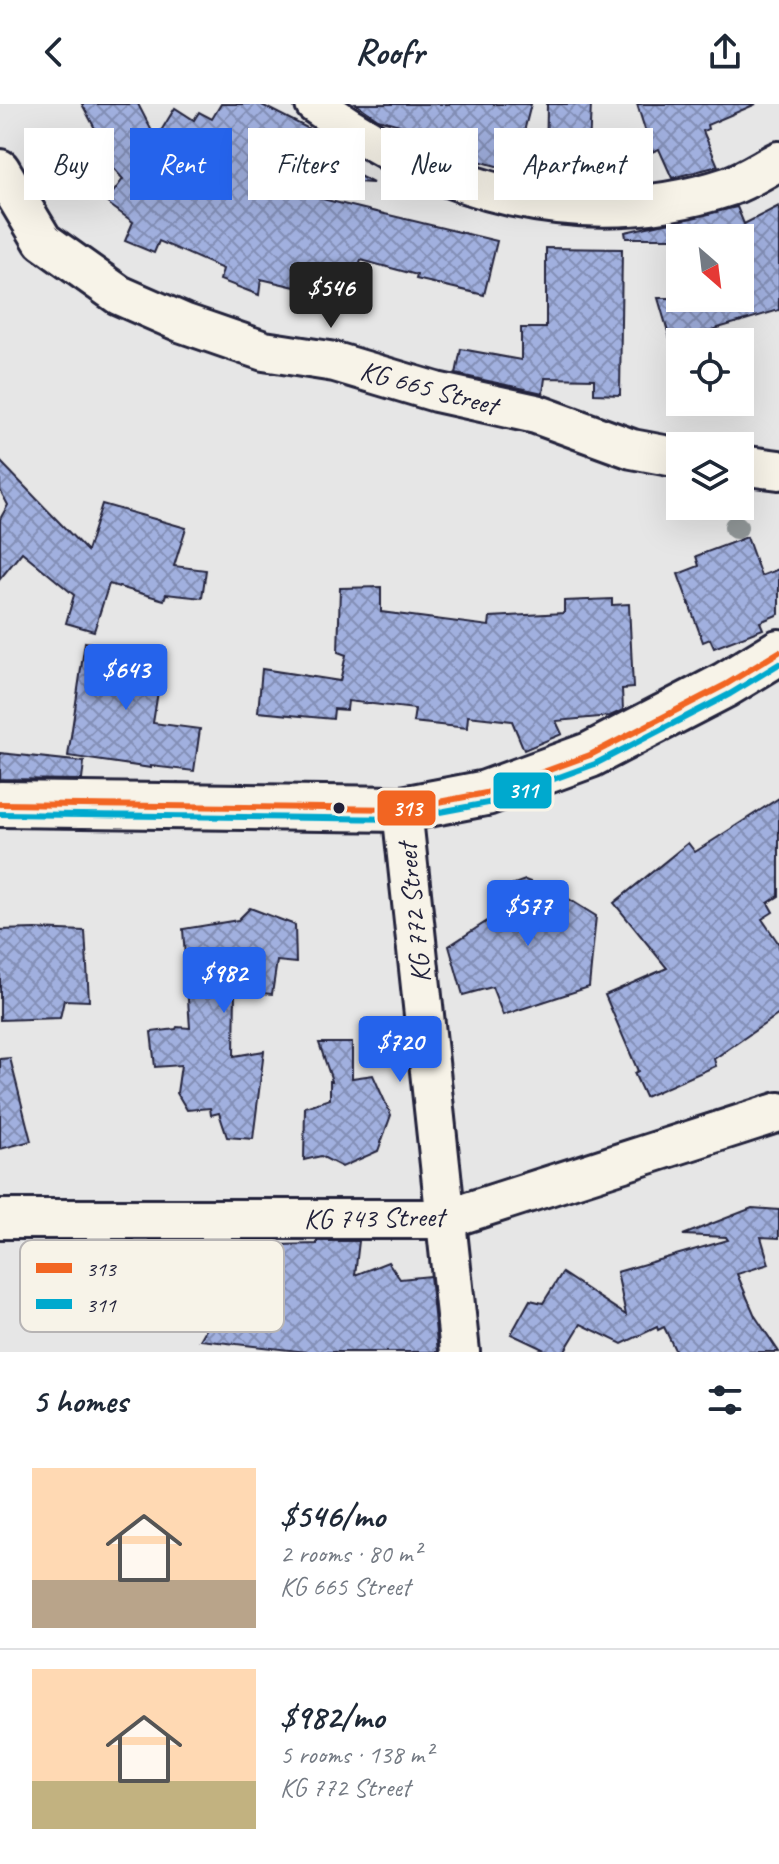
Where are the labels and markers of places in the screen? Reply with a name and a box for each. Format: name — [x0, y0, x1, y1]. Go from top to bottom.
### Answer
pin: $546 — [284, 262, 378, 330]
pin: $643 — [79, 644, 173, 712]
unlabelled marker — [331, 800, 347, 816]
pin: $577 — [481, 880, 575, 948]
pin: $982 — [177, 947, 271, 1015]
pin: $720 — [353, 1016, 447, 1084]

